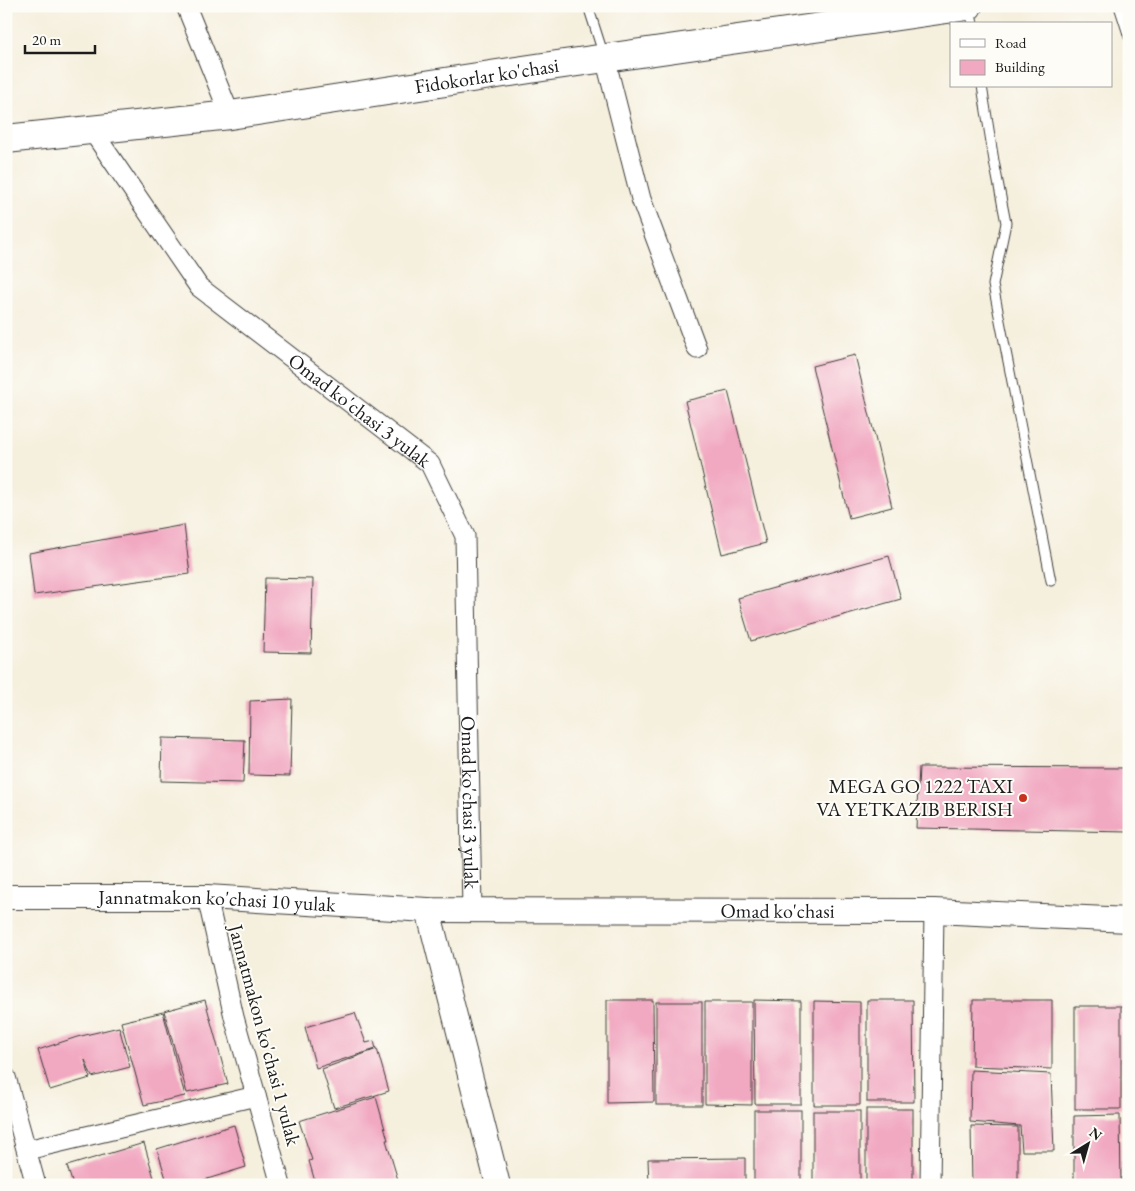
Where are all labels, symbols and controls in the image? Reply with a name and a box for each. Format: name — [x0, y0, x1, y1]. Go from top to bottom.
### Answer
scale bar — [25, 22, 95, 54]
legend — [950, 22, 1112, 88]
text: 20 m — [32, 30, 61, 49]
text: Road — [995, 33, 1027, 52]
street label: Fidokorlar ko'chasi — [413, 52, 561, 100]
text: Building — [995, 57, 1045, 76]
street label: Omad ko'chasi 3 yulak — [283, 347, 437, 474]
street label: Omad ko'chasi 3 yulak — [455, 716, 485, 890]
place label: MEGA GO 1222 TAXI VA YETKAZIB BERISH — [816, 773, 1013, 822]
marker: MEGA GO 1222 TAXI VA YETKAZIB BERISH — [1017, 792, 1029, 804]
street label: Jannatmakon ko'chasi 10 yulak — [96, 884, 337, 918]
street label: Omad ko'chasi — [721, 898, 835, 924]
street label: Jannatmakon ko'chasi 1 yulak — [222, 920, 307, 1149]
north arrow — [1062, 1118, 1112, 1168]
text: N — [1086, 1123, 1106, 1145]

